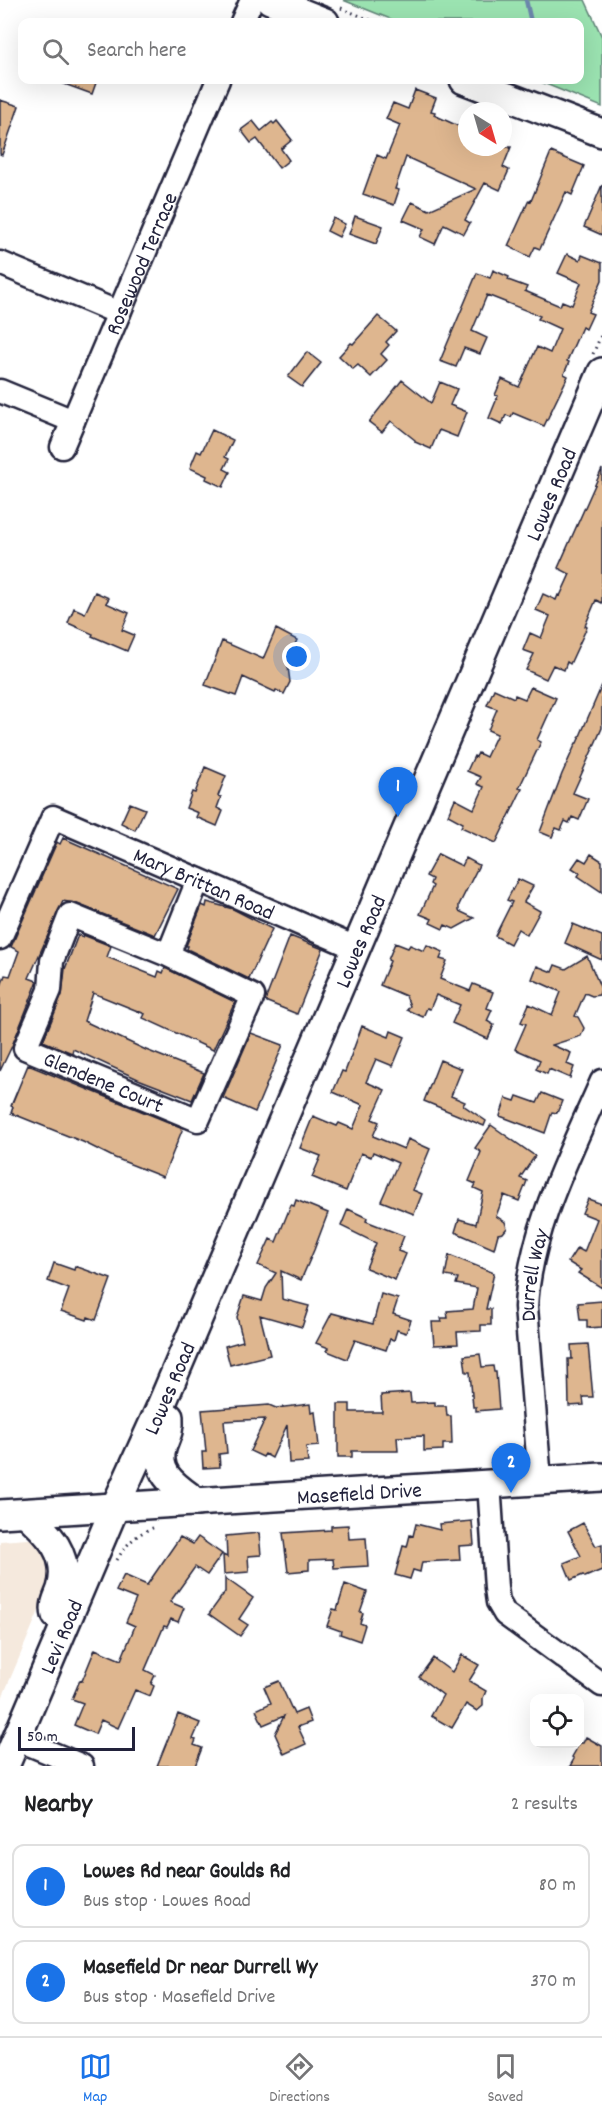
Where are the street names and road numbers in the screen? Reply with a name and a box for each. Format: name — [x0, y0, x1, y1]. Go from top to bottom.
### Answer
street label: Rosewood Terrace — [99, 188, 188, 340]
street label: Lowes Road — [520, 444, 587, 546]
street label: Mary Brittan Road — [128, 841, 278, 930]
street label: Lowes Road — [329, 891, 396, 993]
street label: Glendene Court — [38, 1045, 167, 1123]
street label: Durrell Way — [514, 1225, 559, 1323]
street label: Lowes Road — [138, 1338, 205, 1441]
street label: Masefield Drive — [296, 1476, 423, 1515]
street label: Levi Road — [34, 1596, 93, 1680]

